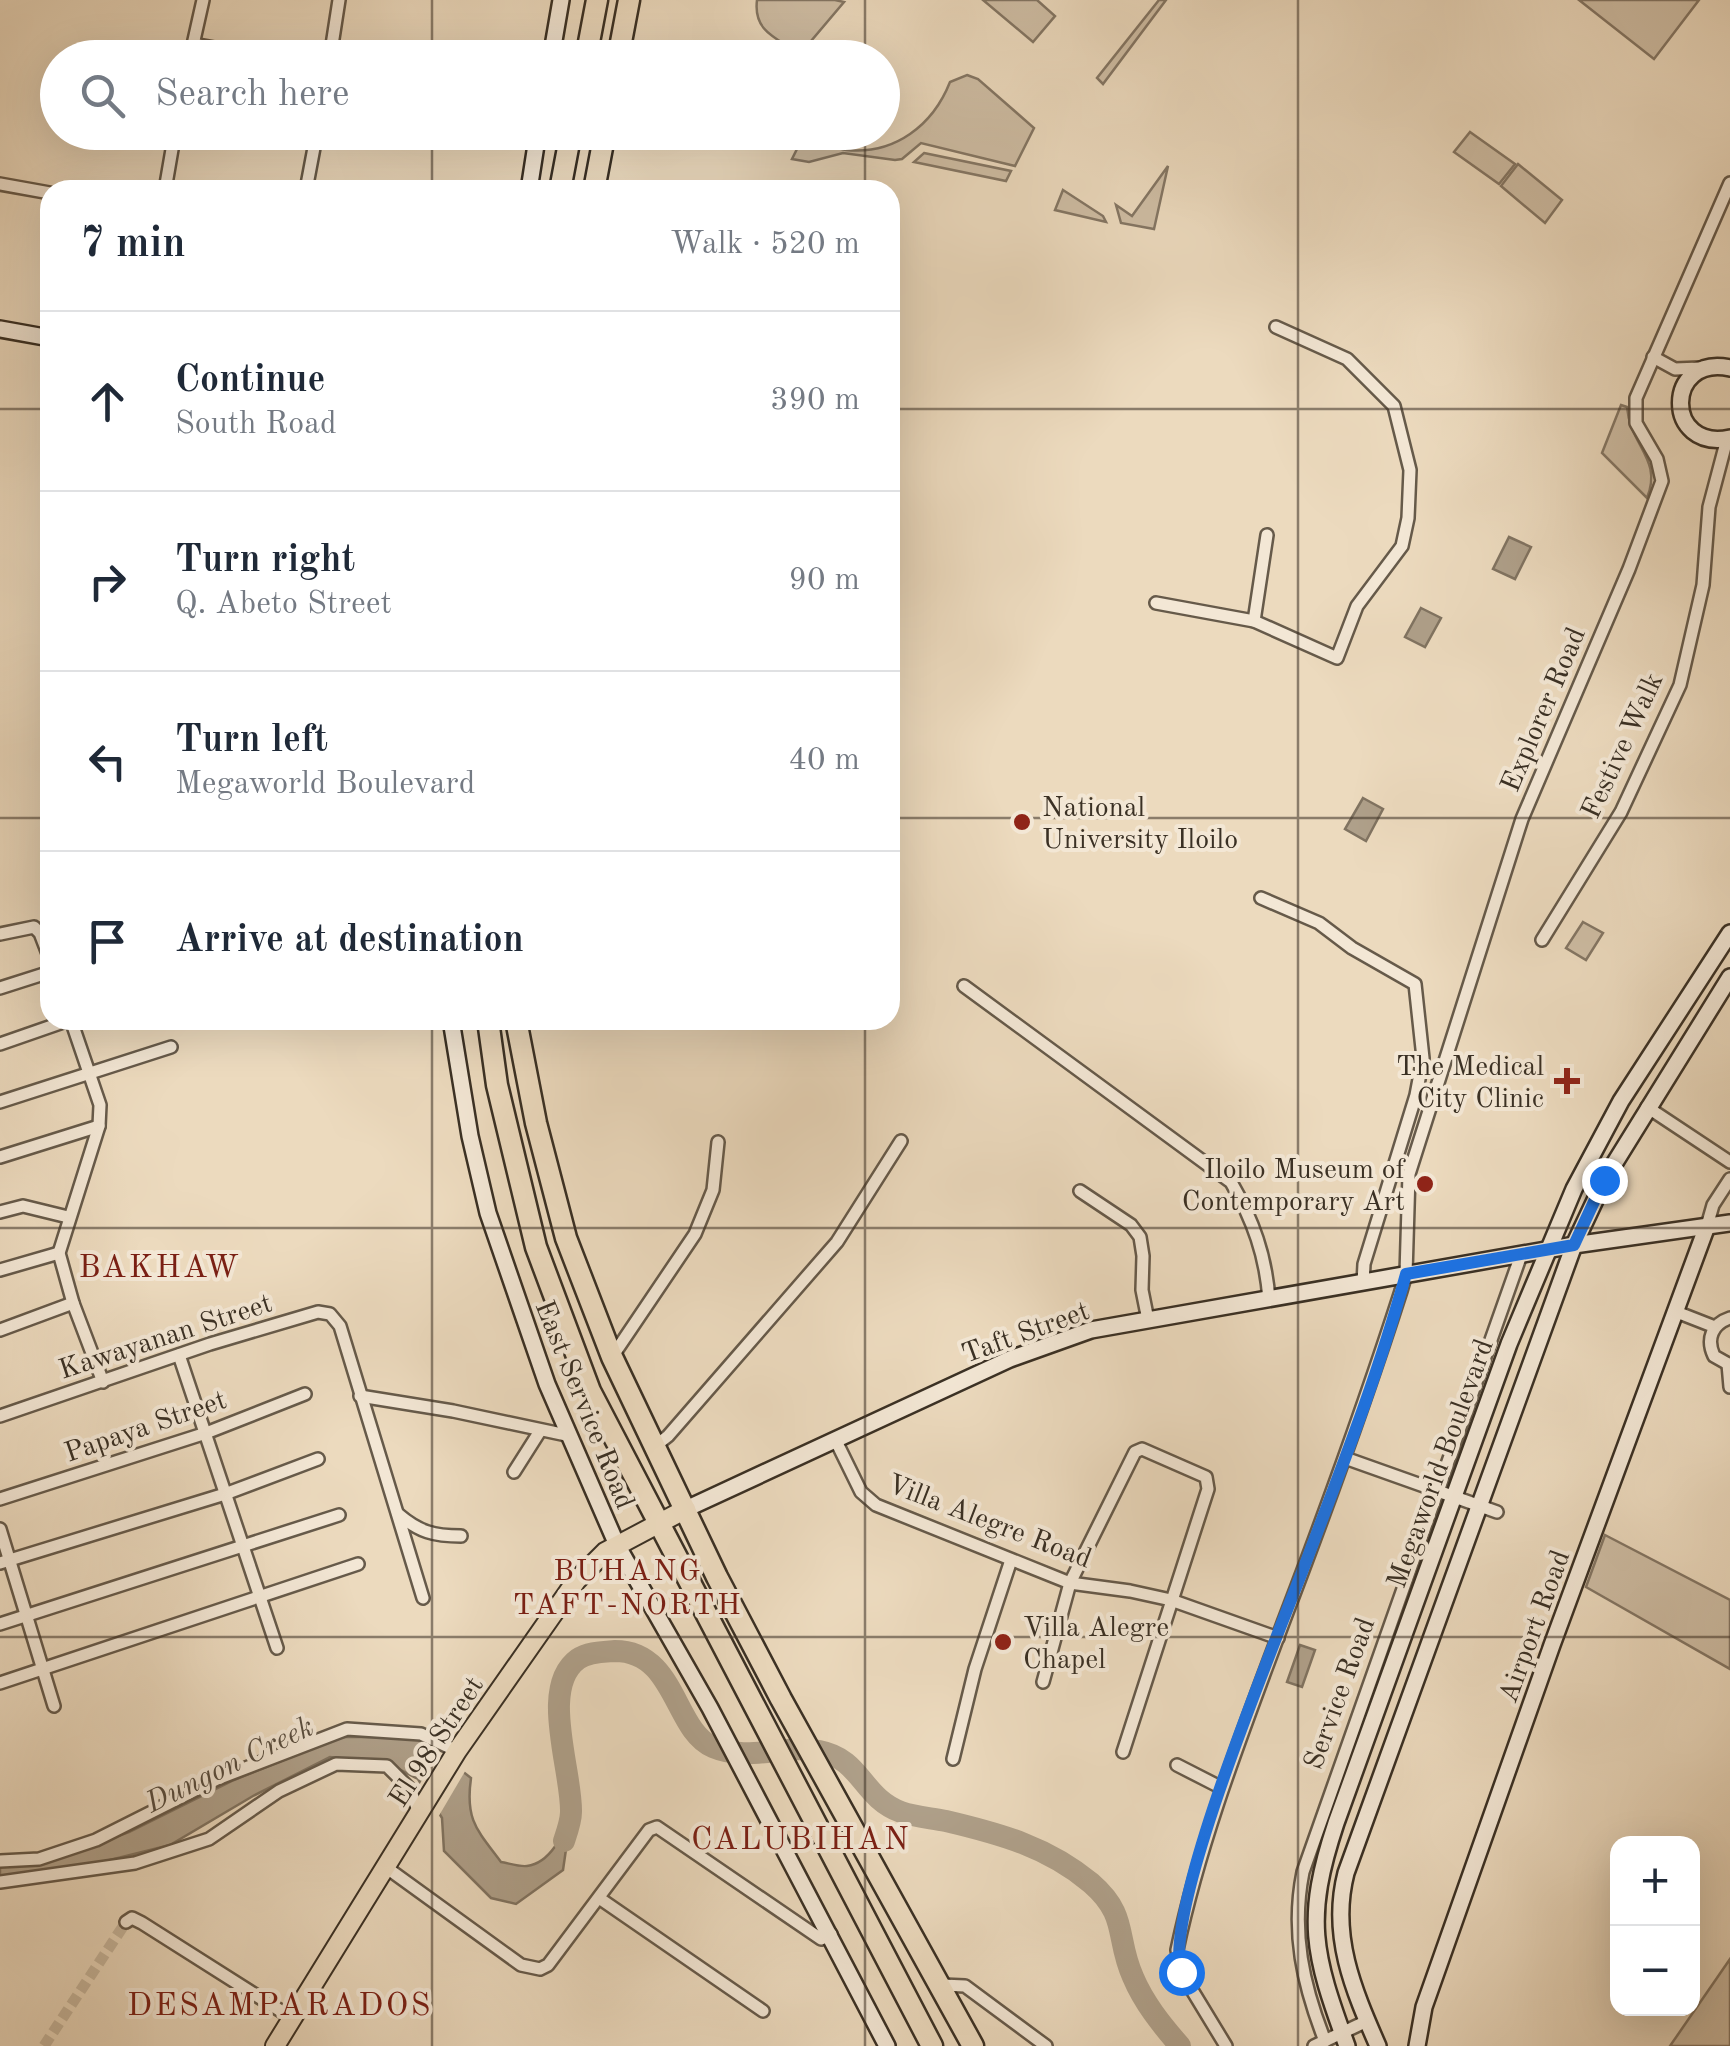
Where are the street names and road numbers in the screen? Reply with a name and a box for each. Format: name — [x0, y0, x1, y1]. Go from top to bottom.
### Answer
street label: Explorer Road — [1498, 624, 1592, 797]
street label: Festive Walk — [1578, 669, 1670, 823]
street label: Kawayanan Street — [56, 1290, 276, 1386]
street label: East Service Road — [529, 1297, 638, 1513]
street label: Taft Street — [959, 1298, 1094, 1370]
street label: Megaworld Boulevard — [1384, 1336, 1500, 1592]
street label: Papaya Street — [61, 1387, 231, 1469]
street label: Villa Alegre Road — [883, 1471, 1095, 1575]
street label: Airport Road — [1495, 1547, 1576, 1707]
street label: Service Road — [1300, 1614, 1381, 1774]
street label: El 98 Street — [385, 1672, 490, 1813]

